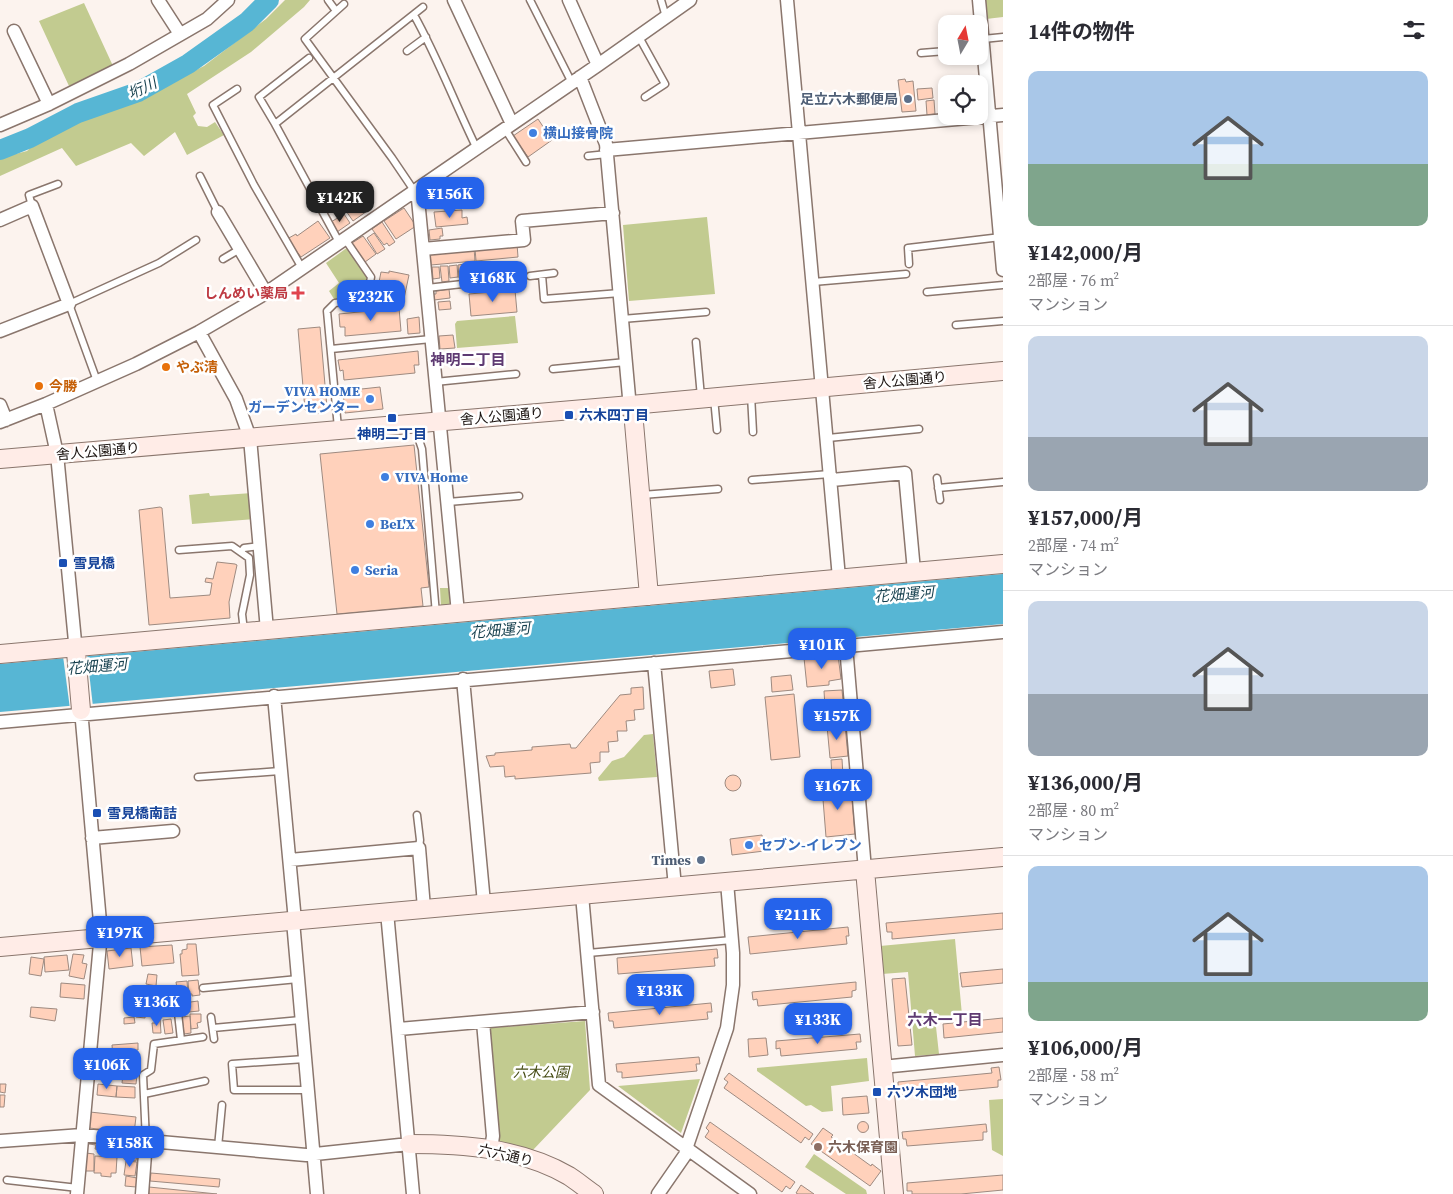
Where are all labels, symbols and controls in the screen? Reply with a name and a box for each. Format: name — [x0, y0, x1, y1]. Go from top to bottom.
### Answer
north arrow — [938, 15, 988, 65]
map controls — [938, 15, 988, 125]
icon: filters — [1400, 16, 1428, 44]
text: 14件の物件 — [1028, 17, 1135, 46]
water label: 垳川 — [124, 71, 162, 104]
button: locate — [938, 75, 988, 125]
place label: 足立六木郵便局 — [800, 89, 898, 109]
marker: 足立六木郵便局 — [902, 93, 914, 105]
icon: home — [1183, 103, 1273, 193]
place label: 横山接骨院 — [543, 123, 613, 143]
marker: 横山接骨院 — [527, 127, 539, 139]
pin: ¥156K — [415, 176, 485, 219]
pin: ¥142K — [305, 180, 375, 223]
text: ¥156K — [427, 182, 473, 204]
text: ¥142K — [317, 186, 363, 208]
text: ¥142,000/月 — [1028, 238, 1143, 267]
pin: ¥168K — [458, 260, 528, 303]
text: ¥168K — [470, 266, 516, 288]
text: 2部屋 · 76 m² — [1028, 269, 1119, 291]
pin: ¥232K — [336, 280, 406, 322]
place label: しんめい薬局 — [204, 283, 288, 303]
text: ¥232K — [348, 285, 394, 307]
marker: しんめい薬局 — [292, 287, 304, 299]
text: マンション — [1028, 293, 1108, 315]
district label: 神明二丁目 — [429, 349, 506, 370]
place label: やぶ清 — [176, 357, 218, 377]
marker: やぶ清 — [160, 361, 172, 373]
street label: 舎人公園通り — [862, 366, 948, 394]
icon: home — [1183, 369, 1273, 459]
place label: 今勝 — [49, 376, 78, 396]
marker: 今勝 — [33, 380, 45, 392]
place label: VIVA HOME ガーデンセンター — [248, 381, 360, 417]
marker: VIVA HOME ガーデンセンター — [364, 393, 376, 405]
street label: 舎人公園通り — [459, 402, 545, 430]
place label: 六木四丁目 — [579, 405, 649, 425]
marker: 六木四丁目 — [563, 409, 575, 421]
marker: 神明二丁目 — [386, 412, 398, 424]
place label: 神明二丁目 — [357, 424, 427, 444]
street label: 舎人公園通り — [55, 437, 141, 465]
place label: VIVA Home — [395, 467, 468, 487]
marker: VIVA Home — [379, 471, 391, 483]
text: ¥157,000/月 — [1028, 503, 1143, 532]
place label: BeL'X — [380, 514, 416, 534]
marker: BeL'X — [364, 518, 376, 530]
text: 2部屋 · 74 m² — [1028, 534, 1119, 556]
place label: 雪見橋 — [73, 553, 115, 573]
marker: 雪見橋 — [57, 557, 69, 569]
text: マンション — [1028, 558, 1108, 580]
place label: Seria — [365, 560, 399, 580]
marker: Seria — [349, 564, 361, 576]
water label: 花畑運河 — [873, 581, 938, 607]
water label: 花畑運河 — [469, 617, 534, 643]
pin: ¥101K — [787, 628, 857, 670]
text: ¥101K — [799, 633, 845, 655]
icon: home — [1183, 634, 1273, 724]
water label: 花畑運河 — [66, 653, 131, 679]
pin: ¥157K — [802, 698, 872, 741]
text: ¥157K — [814, 704, 860, 726]
pin: ¥167K — [803, 768, 873, 811]
text: ¥136,000/月 — [1028, 768, 1143, 797]
text: ¥167K — [815, 774, 861, 796]
text: 2部屋 · 80 m² — [1028, 799, 1119, 821]
place label: 雪見橋南詰 — [107, 803, 177, 823]
marker: 雪見橋南詰 — [91, 807, 103, 819]
text: マンション — [1028, 823, 1108, 845]
place label: セブン-イレブン — [759, 835, 862, 855]
marker: セブン-イレブン — [743, 839, 755, 851]
place label: Times — [652, 850, 692, 870]
marker: Times — [695, 854, 707, 866]
pin: ¥211K — [763, 898, 833, 940]
icon: home — [1183, 899, 1273, 989]
text: ¥211K — [775, 903, 821, 925]
pin: ¥197K — [85, 916, 155, 958]
text: ¥197K — [97, 921, 143, 943]
pin: ¥133K — [625, 974, 695, 1016]
text: ¥133K — [637, 979, 683, 1001]
pin: ¥136K — [122, 984, 192, 1027]
text: ¥136K — [134, 990, 180, 1012]
pin: ¥133K — [783, 1002, 853, 1045]
text: ¥133K — [795, 1008, 841, 1030]
district label: 六木一丁目 — [907, 1009, 983, 1030]
text: ¥106,000/月 — [1028, 1033, 1143, 1062]
pin: ¥106K — [72, 1048, 142, 1090]
text: ¥106K — [84, 1053, 130, 1075]
park label: 六木公園 — [513, 1062, 571, 1082]
text: 2部屋 · 58 m² — [1028, 1064, 1119, 1086]
place label: 六ツ木団地 — [887, 1082, 957, 1102]
marker: 六ツ木団地 — [871, 1086, 883, 1098]
text: マンション — [1028, 1088, 1108, 1110]
pin: ¥158K — [95, 1126, 165, 1168]
text: ¥158K — [107, 1131, 153, 1153]
place label: 六木保育園 — [828, 1137, 898, 1157]
street label: 六六通り — [476, 1139, 536, 1171]
marker: 六木保育園 — [812, 1141, 824, 1153]

